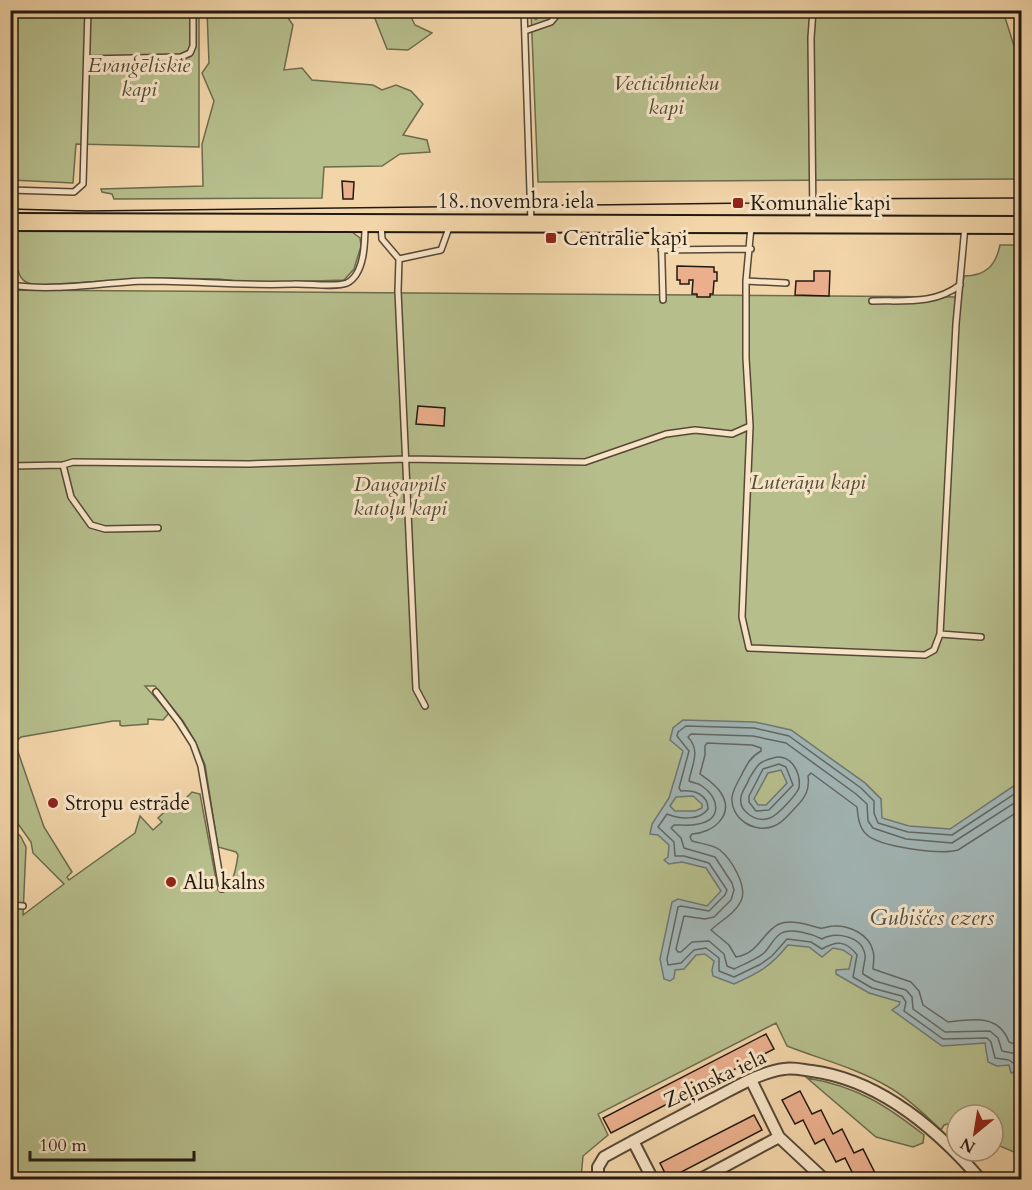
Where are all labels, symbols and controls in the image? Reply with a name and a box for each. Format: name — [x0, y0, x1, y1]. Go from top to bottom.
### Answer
park label: Evanģēliskie kapi — [88, 51, 191, 104]
park label: Vecticībnieku kapi — [613, 69, 719, 122]
street label: 18. novembra iela — [437, 187, 595, 216]
place label: Komunālie kapi — [750, 189, 891, 218]
marker: Komunālie kapi — [731, 196, 745, 210]
place label: Centrālie kapi — [563, 224, 688, 253]
marker: Centrālie kapi — [544, 231, 558, 245]
park label: Luterāņu kapi — [750, 468, 866, 497]
park label: Daugavpils katoļu kapi — [353, 470, 447, 523]
place label: Stropu estrāde — [65, 789, 190, 818]
marker: Stropu estrāde — [46, 796, 60, 810]
place label: Alu kalns — [183, 868, 265, 897]
marker: Alu kalns — [164, 875, 178, 889]
water label: Gubiščes ezers — [870, 903, 995, 933]
street label: Zeļinska iela — [659, 1043, 771, 1115]
north arrow — [945, 1103, 1005, 1163]
scale bar — [30, 1124, 194, 1162]
text: N — [956, 1132, 980, 1158]
text: 100 m — [39, 1133, 87, 1158]

